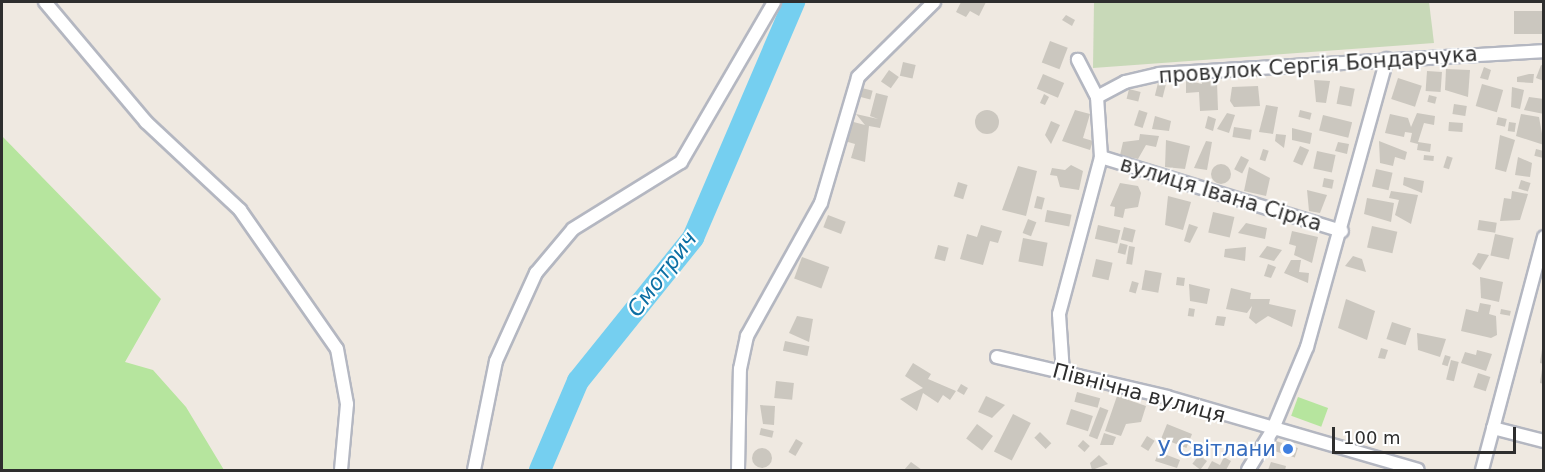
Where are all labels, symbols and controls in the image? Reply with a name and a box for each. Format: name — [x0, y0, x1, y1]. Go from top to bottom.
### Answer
street label: провулок Сергія Бондарчука — [1158, 41, 1478, 89]
street label: вулиця Івана Сірка — [1117, 151, 1325, 237]
water label: Смотрич — [622, 226, 702, 322]
street label: Північна вулиця — [1050, 358, 1228, 428]
scale bar — [1335, 415, 1520, 453]
text: 100 m — [1343, 427, 1401, 448]
place label: У Світлани — [1158, 436, 1276, 462]
marker: У Світлани — [1281, 442, 1295, 456]

